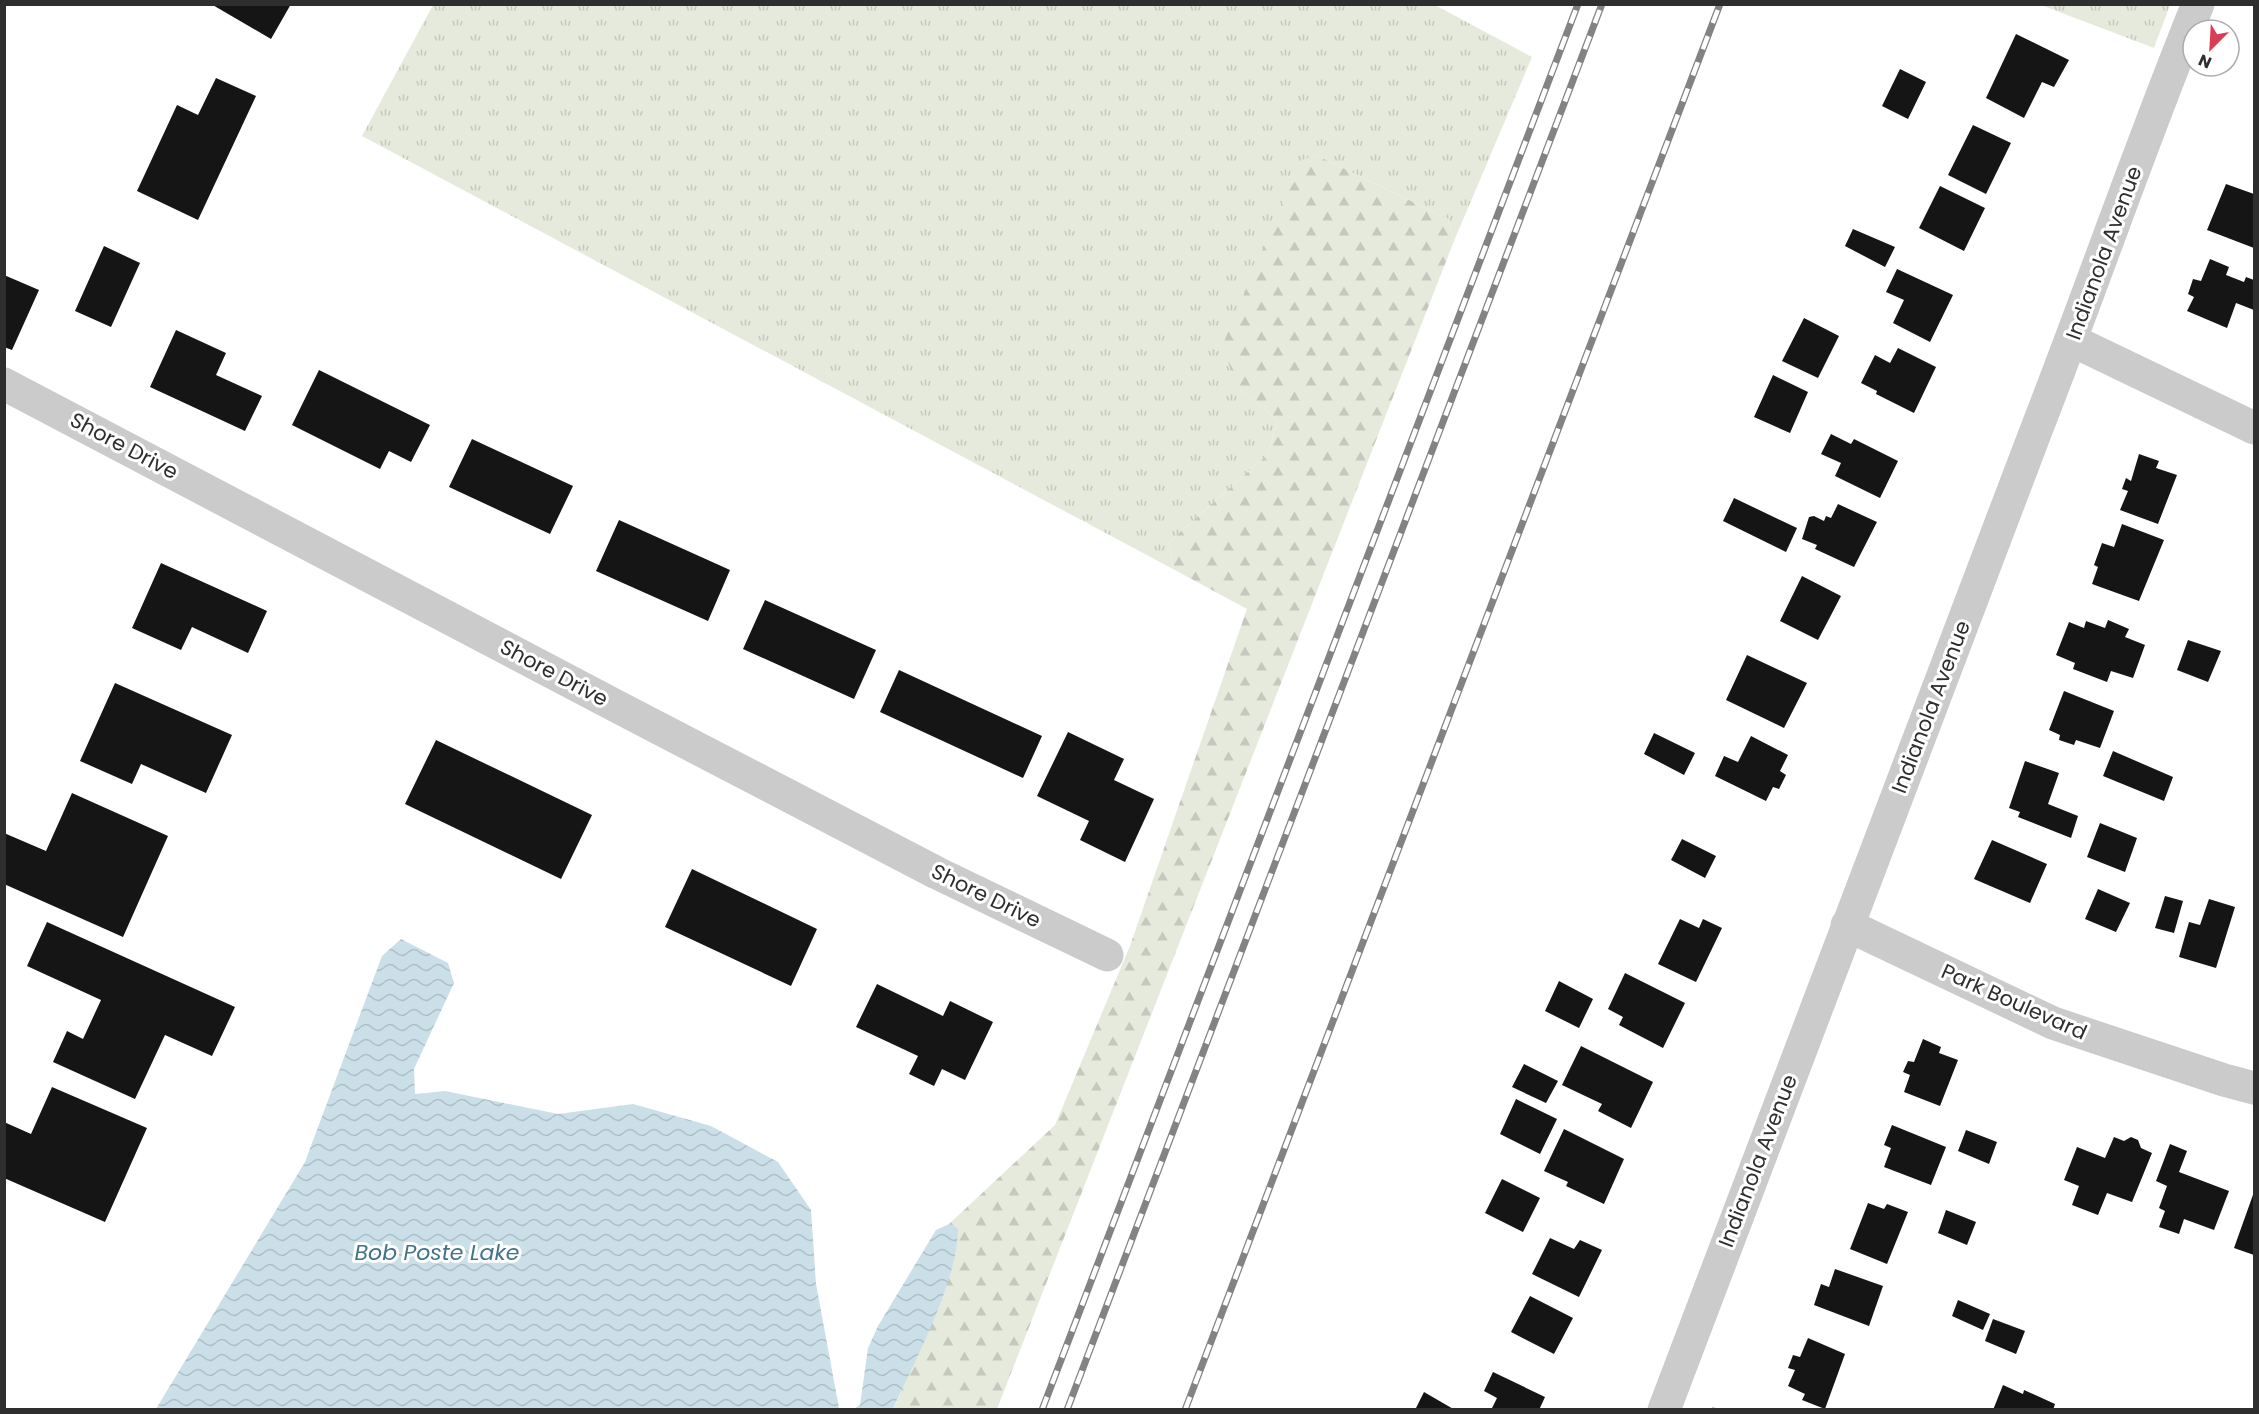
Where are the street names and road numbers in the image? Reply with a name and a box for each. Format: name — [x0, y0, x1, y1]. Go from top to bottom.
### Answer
street label: Indianola Avenue — [2059, 162, 2148, 344]
street label: Shore Drive — [65, 405, 183, 486]
street label: Indianola Avenue — [1884, 616, 1977, 797]
street label: Shore Drive — [495, 632, 613, 713]
street label: Shore Drive — [927, 857, 1046, 935]
street label: Park Boulevard — [1937, 956, 2092, 1047]
street label: Indianola Avenue — [1711, 1070, 1804, 1251]

